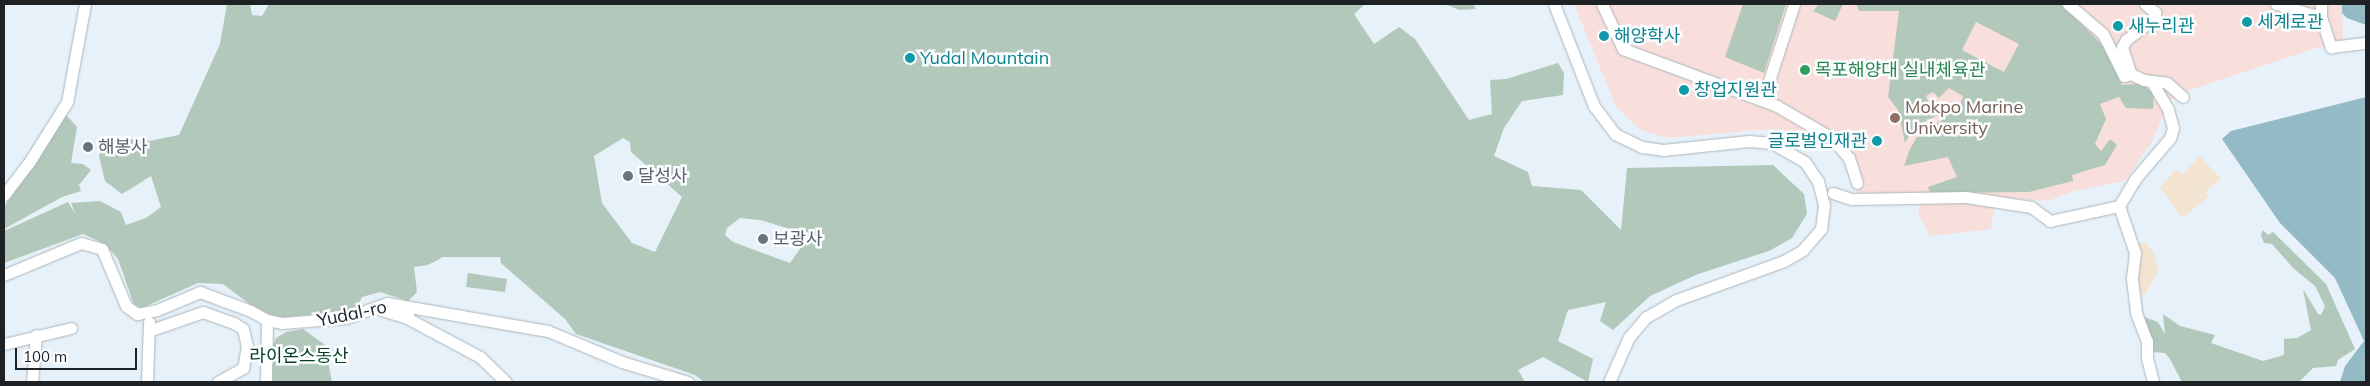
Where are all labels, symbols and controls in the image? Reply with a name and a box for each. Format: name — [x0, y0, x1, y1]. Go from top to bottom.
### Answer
place label: 세계로관 — [2257, 11, 2323, 33]
place label: 새누리관 — [2128, 15, 2194, 37]
marker: 세계로관 — [2241, 16, 2253, 28]
marker: 새누리관 — [2112, 20, 2124, 32]
place label: 해양학사 — [1614, 25, 1680, 47]
marker: 해양학사 — [1598, 30, 1610, 42]
place label: Yudal Mountain — [920, 47, 1049, 69]
marker: Yudal Mountain — [904, 52, 916, 64]
place label: 목포해양대 실내체육관 — [1815, 59, 1985, 81]
marker: 목포해양대 실내체육관 — [1799, 64, 1811, 76]
place label: 창업지원관 — [1694, 79, 1777, 101]
marker: 창업지원관 — [1678, 84, 1690, 96]
place label: Mokpo Marine University — [1905, 97, 2023, 140]
marker: Mokpo Marine University — [1889, 112, 1901, 124]
place label: 글로벌인재관 — [1768, 130, 1867, 152]
marker: 글로벌인재관 — [1871, 135, 1883, 147]
place label: 해봉사 — [98, 136, 148, 158]
marker: 해봉사 — [82, 141, 94, 153]
place label: 달성사 — [638, 165, 688, 187]
marker: 달성사 — [622, 170, 634, 182]
place label: 보광사 — [773, 228, 823, 250]
marker: 보광사 — [757, 233, 769, 245]
street label: Yudal-ro — [315, 296, 389, 332]
scale bar — [18, 338, 140, 370]
park label: 라이온스동산 — [249, 345, 349, 367]
text: 100 m — [23, 347, 67, 366]

